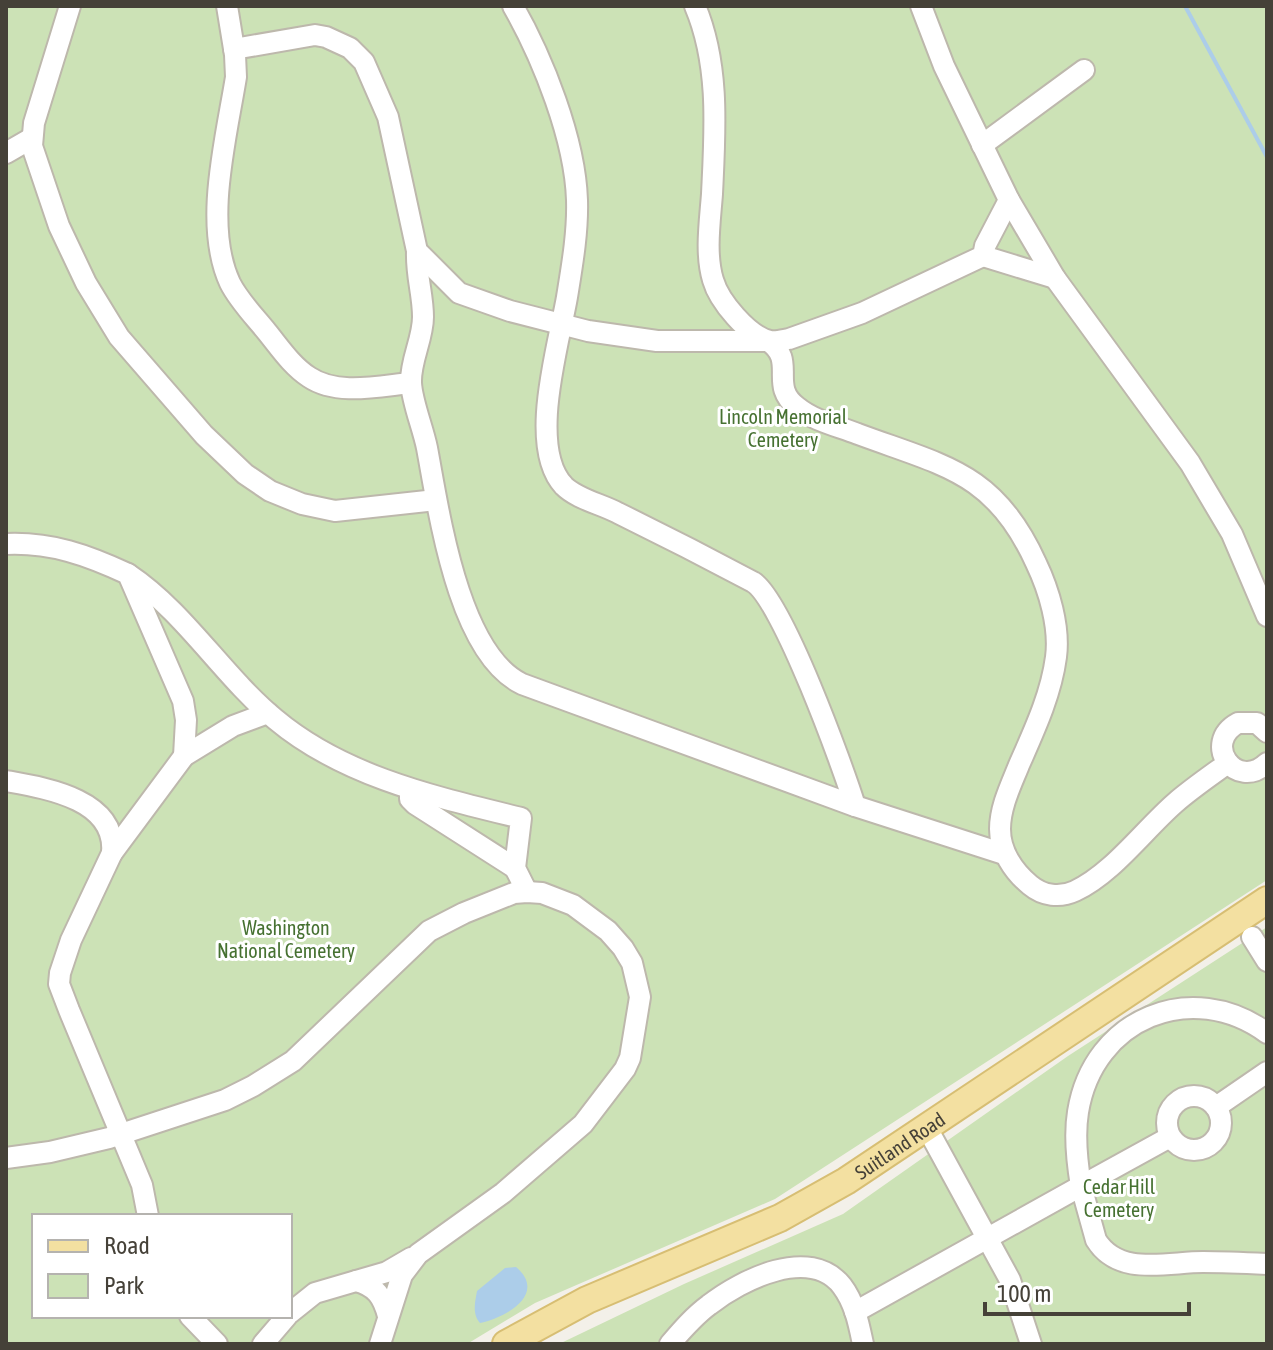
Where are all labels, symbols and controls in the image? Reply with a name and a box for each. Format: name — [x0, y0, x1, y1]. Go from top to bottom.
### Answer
park label: Lincoln Memorial Cemetery — [719, 405, 848, 451]
park label: Washington National Cemetery — [217, 916, 355, 962]
street label: Suitland Road — [850, 1107, 949, 1183]
park label: Cedar Hill Cemetery — [1083, 1175, 1156, 1221]
legend — [32, 1214, 292, 1318]
text: Road — [104, 1232, 150, 1259]
scale bar — [985, 1266, 1189, 1316]
text: Park — [104, 1272, 145, 1299]
text: 100 m — [997, 1280, 1051, 1307]

